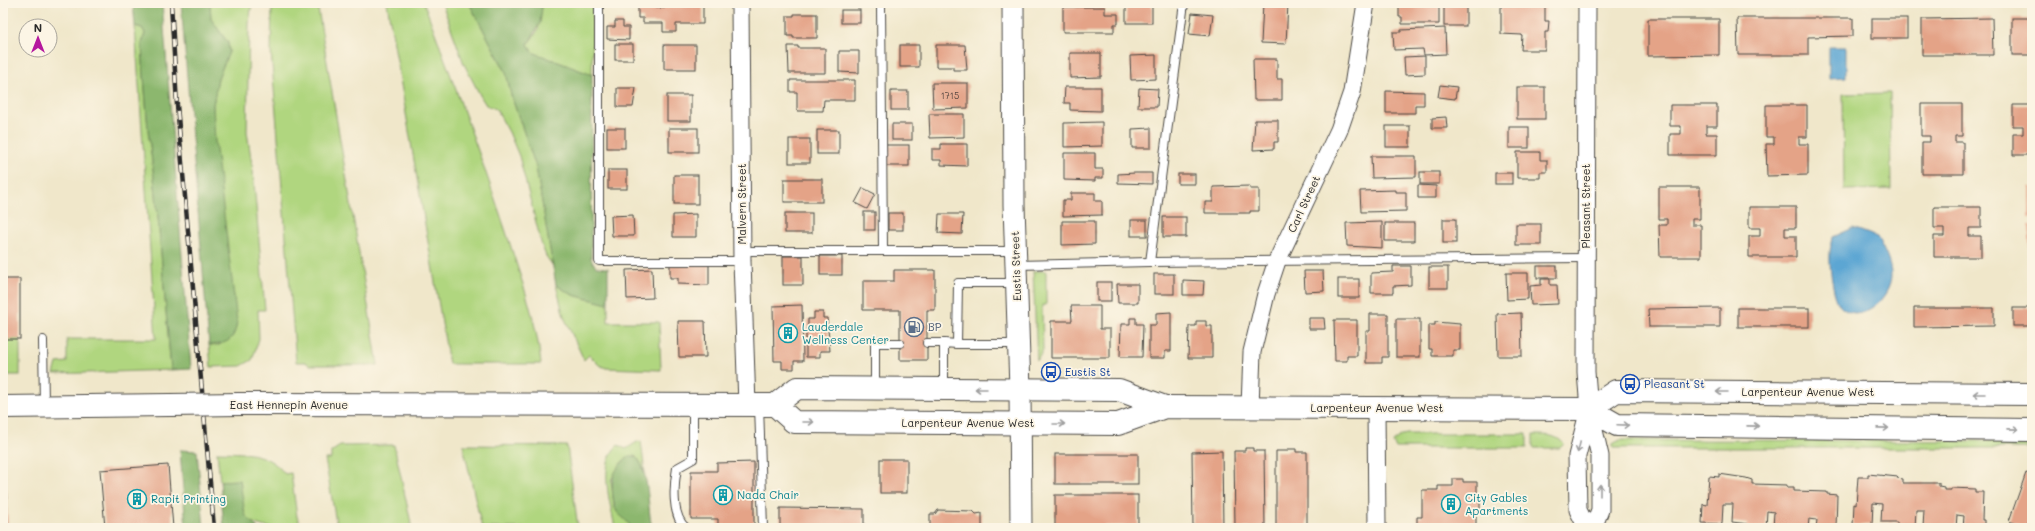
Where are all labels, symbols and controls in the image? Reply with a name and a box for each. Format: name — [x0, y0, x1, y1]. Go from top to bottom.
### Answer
north arrow — [18, 18, 58, 58]
text: N — [34, 20, 42, 35]
house number: 1715 — [941, 90, 959, 101]
street label: Malvern Street — [734, 163, 749, 245]
street label: Pleasant Street — [1578, 163, 1593, 248]
street label: Carl Street — [1284, 173, 1323, 235]
street label: Eustis Street — [1007, 231, 1024, 301]
fuel station icon: BP — [903, 316, 925, 338]
place label: Lauderdale Wellness Center — [802, 319, 889, 347]
place label: BP — [928, 319, 942, 334]
building icon: Lauderdale Wellness Center — [777, 322, 799, 344]
bus stop icon: Eustis St — [1040, 361, 1062, 383]
place label: Eustis St — [1065, 364, 1111, 379]
bus stop icon: Pleasant St — [1619, 373, 1641, 395]
place label: Pleasant St — [1644, 376, 1705, 391]
street label: Larpenteur Avenue West — [1742, 384, 1875, 399]
one-way arrow — [975, 385, 988, 393]
one-way arrow — [1716, 388, 1729, 396]
one-way arrow — [1973, 390, 1986, 398]
street label: East Hennepin Avenue — [230, 397, 348, 412]
street label: Larpenteur Avenue West — [1311, 400, 1444, 415]
street label: Larpenteur Avenue West — [902, 415, 1035, 430]
one-way arrow — [801, 418, 814, 426]
one-way arrow — [1052, 420, 1065, 428]
one-way arrow — [1616, 421, 1629, 429]
one-way arrow — [1746, 422, 1759, 430]
one-way arrow — [1876, 424, 1889, 432]
one-way arrow — [2006, 425, 2019, 433]
one-way arrow — [1575, 440, 1583, 453]
building icon: Nada Chair — [712, 484, 734, 506]
one-way arrow — [1596, 484, 1604, 497]
place label: Nada Chair — [737, 487, 799, 502]
building icon: Rapit Printing — [126, 488, 148, 510]
place label: City Gables Apartments — [1465, 490, 1528, 518]
place label: Rapit Printing — [151, 491, 226, 506]
building icon: City Gables Apartments — [1440, 493, 1462, 515]

